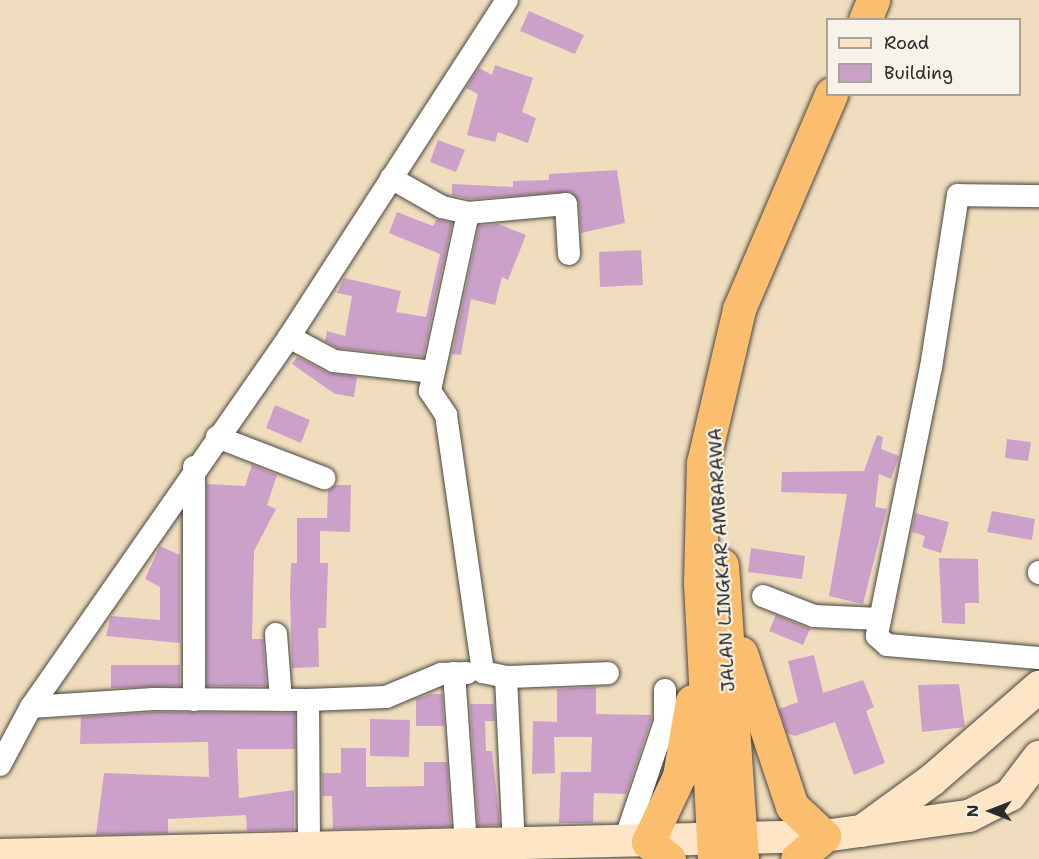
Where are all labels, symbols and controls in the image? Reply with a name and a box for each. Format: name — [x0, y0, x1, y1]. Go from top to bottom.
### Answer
legend — [826, 18, 1021, 96]
text: Road — [884, 31, 929, 55]
text: Building — [884, 61, 953, 85]
street label: JALAN LINGKAR AMBARAWA — [704, 428, 740, 692]
north arrow — [961, 781, 1021, 841]
text: N — [962, 805, 983, 817]

